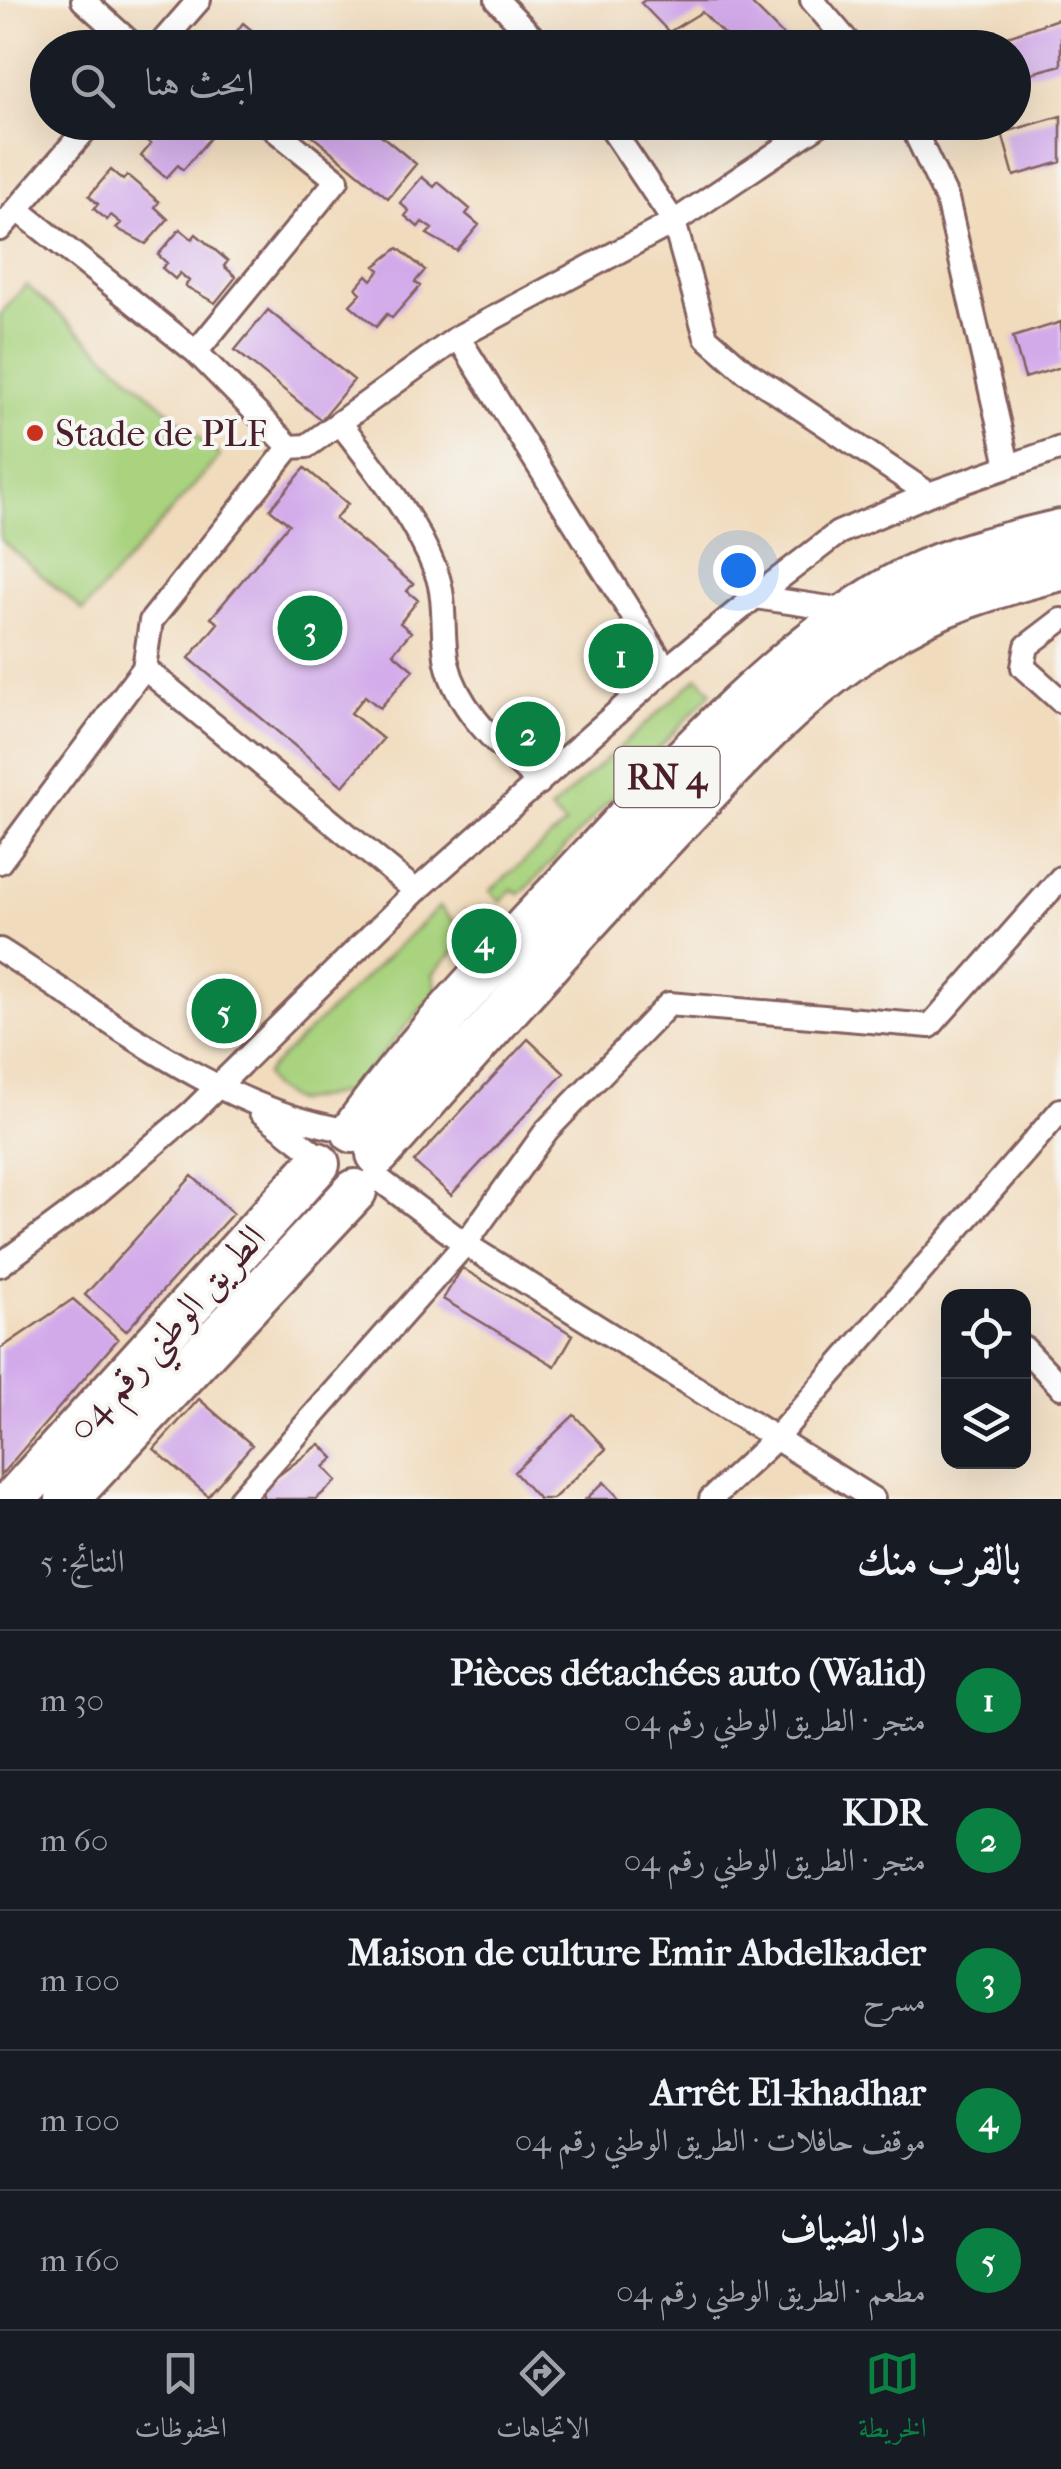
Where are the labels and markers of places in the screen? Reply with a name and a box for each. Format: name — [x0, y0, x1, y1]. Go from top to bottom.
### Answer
place label: Stade de PLF — [55, 411, 267, 456]
marker: Stade de PLF — [24, 422, 46, 444]
pin: 3 — [278, 590, 342, 666]
pin: 1 — [588, 618, 654, 694]
pin: 2 — [496, 696, 560, 772]
pin: 4 — [452, 904, 516, 978]
pin: 5 — [192, 974, 256, 1048]

